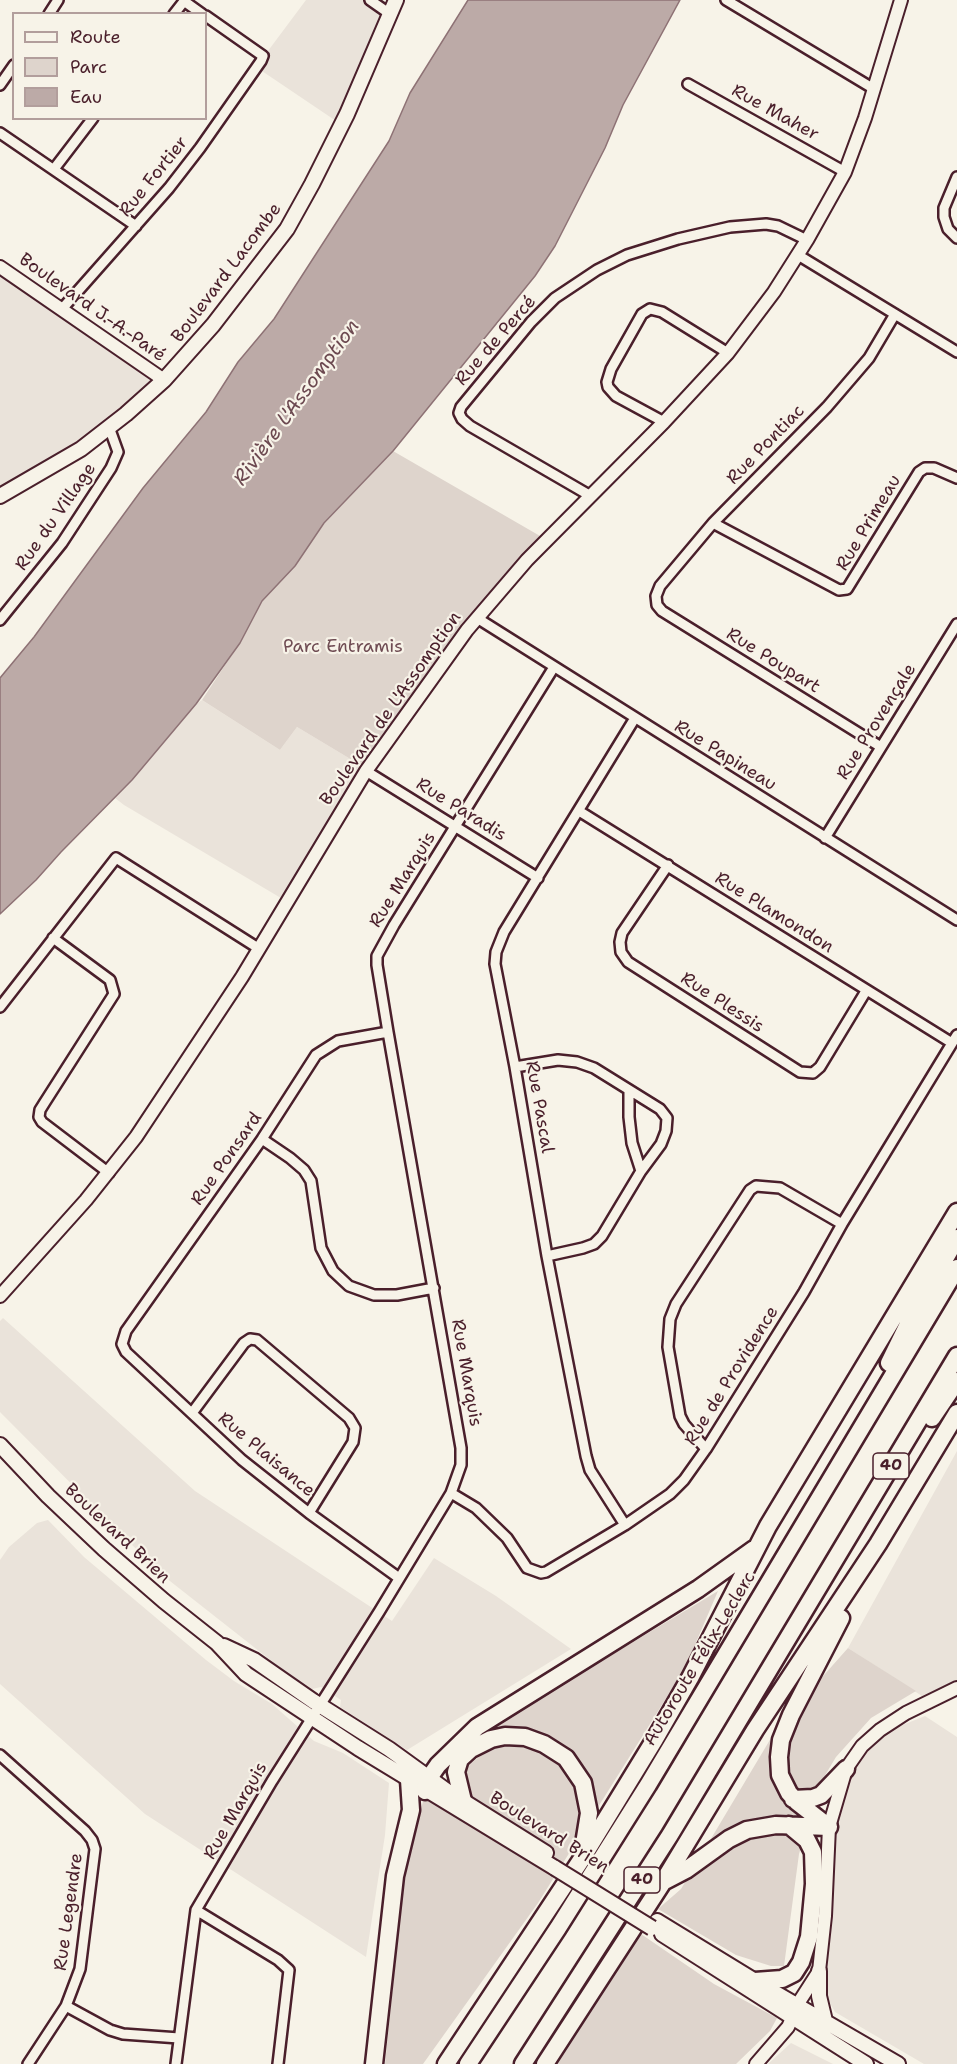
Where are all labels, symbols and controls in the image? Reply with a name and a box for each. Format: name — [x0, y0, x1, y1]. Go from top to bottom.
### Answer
legend — [12, 12, 207, 120]
text: Route — [70, 25, 121, 49]
text: Parc — [70, 55, 107, 79]
street label: Rue Maher — [728, 80, 822, 146]
text: Eau — [70, 85, 102, 109]
street label: Rue Fortier — [115, 132, 193, 222]
street label: Boulevard Lacombe — [167, 199, 287, 347]
street label: Boulevard J.-A.-Paré — [14, 249, 170, 367]
street label: Rue de Percé — [451, 292, 541, 390]
water label: Rivière L'Assomption — [229, 315, 365, 491]
street label: Rue Pontiac — [723, 401, 809, 489]
street label: Rue du Village — [11, 459, 101, 575]
street label: Rue Primeau — [832, 471, 906, 575]
street label: Boulevard de L'Assomption — [316, 608, 466, 810]
street label: Rue Poupart — [722, 624, 824, 698]
park label: Parc Entramis — [283, 636, 403, 658]
street label: Rue Provençale — [833, 660, 921, 784]
street label: Rue Papineau — [670, 716, 780, 796]
street label: Rue Paradis — [412, 774, 510, 846]
street label: Rue Marquis — [365, 828, 441, 932]
street label: Rue Plamondon — [711, 868, 837, 958]
street label: Rue Plessis — [676, 968, 768, 1038]
street label: Rue Pascal — [520, 1059, 558, 1155]
street label: Rue Ponsard — [187, 1108, 267, 1210]
street label: Rue de Providence — [680, 1302, 784, 1450]
street label: Rue Marquis — [446, 1318, 486, 1428]
street label: Rue Plaisance — [213, 1408, 319, 1502]
road number: 40 — [873, 1453, 909, 1479]
street label: Boulevard Brien — [60, 1479, 174, 1589]
street label: Autoroute Félix-Leclerc — [639, 1568, 761, 1750]
street label: Rue Marquis — [199, 1759, 273, 1863]
street label: Boulevard Brien — [485, 1788, 613, 1878]
street label: Rue Legendre — [50, 1852, 88, 1972]
road number: 40 — [624, 1867, 660, 1893]

